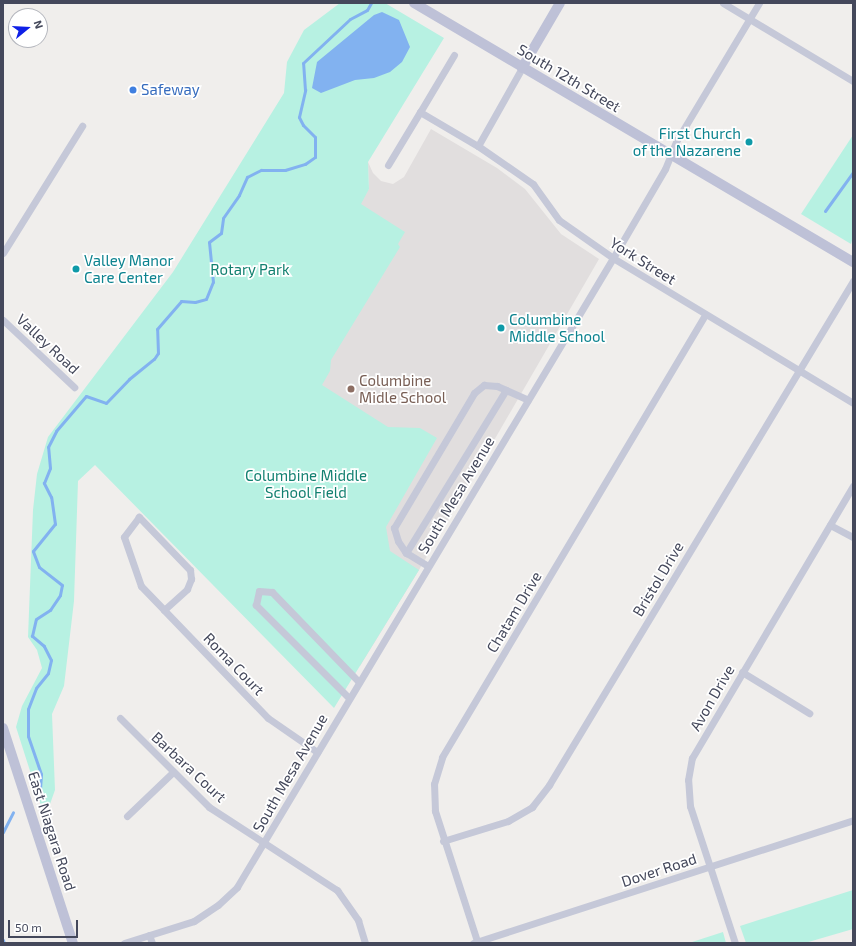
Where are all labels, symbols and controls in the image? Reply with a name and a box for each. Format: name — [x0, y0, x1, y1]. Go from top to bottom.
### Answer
north arrow — [8, 8, 48, 48]
text: N — [32, 19, 46, 30]
street label: South 12th Street — [514, 40, 624, 116]
place label: Safeway — [141, 81, 200, 99]
marker: Safeway — [128, 85, 138, 95]
place label: First Church of the Nazarene — [632, 124, 741, 159]
marker: First Church of the Nazarene — [744, 137, 754, 147]
street label: York Street — [607, 234, 679, 288]
place label: Valley Manor Care Center — [84, 251, 174, 286]
park label: Rotary Park — [210, 261, 290, 279]
marker: Valley Manor Care Center — [71, 264, 81, 274]
street label: Valley Road — [13, 310, 83, 378]
place label: Columbine Middle School — [509, 310, 605, 345]
marker: Columbine Middle School — [496, 323, 506, 333]
place label: Columbine Midle School — [359, 371, 446, 406]
marker: Columbine Midle School — [346, 384, 356, 394]
street label: South Mesa Avenue — [414, 433, 498, 557]
park label: Columbine Middle School Field — [245, 466, 367, 501]
street label: Bristol Drive — [629, 538, 687, 620]
street label: Chatam Drive — [483, 568, 545, 656]
street label: Roma Court — [200, 629, 268, 699]
street label: Avon Drive — [686, 662, 738, 734]
street label: South Mesa Avenue — [249, 711, 331, 835]
street label: Barbara Court — [148, 728, 230, 806]
street label: East Niagara Road — [24, 769, 80, 893]
street label: Dover Road — [619, 849, 699, 891]
scale bar — [10, 912, 80, 938]
text: 50 m — [15, 920, 42, 934]

